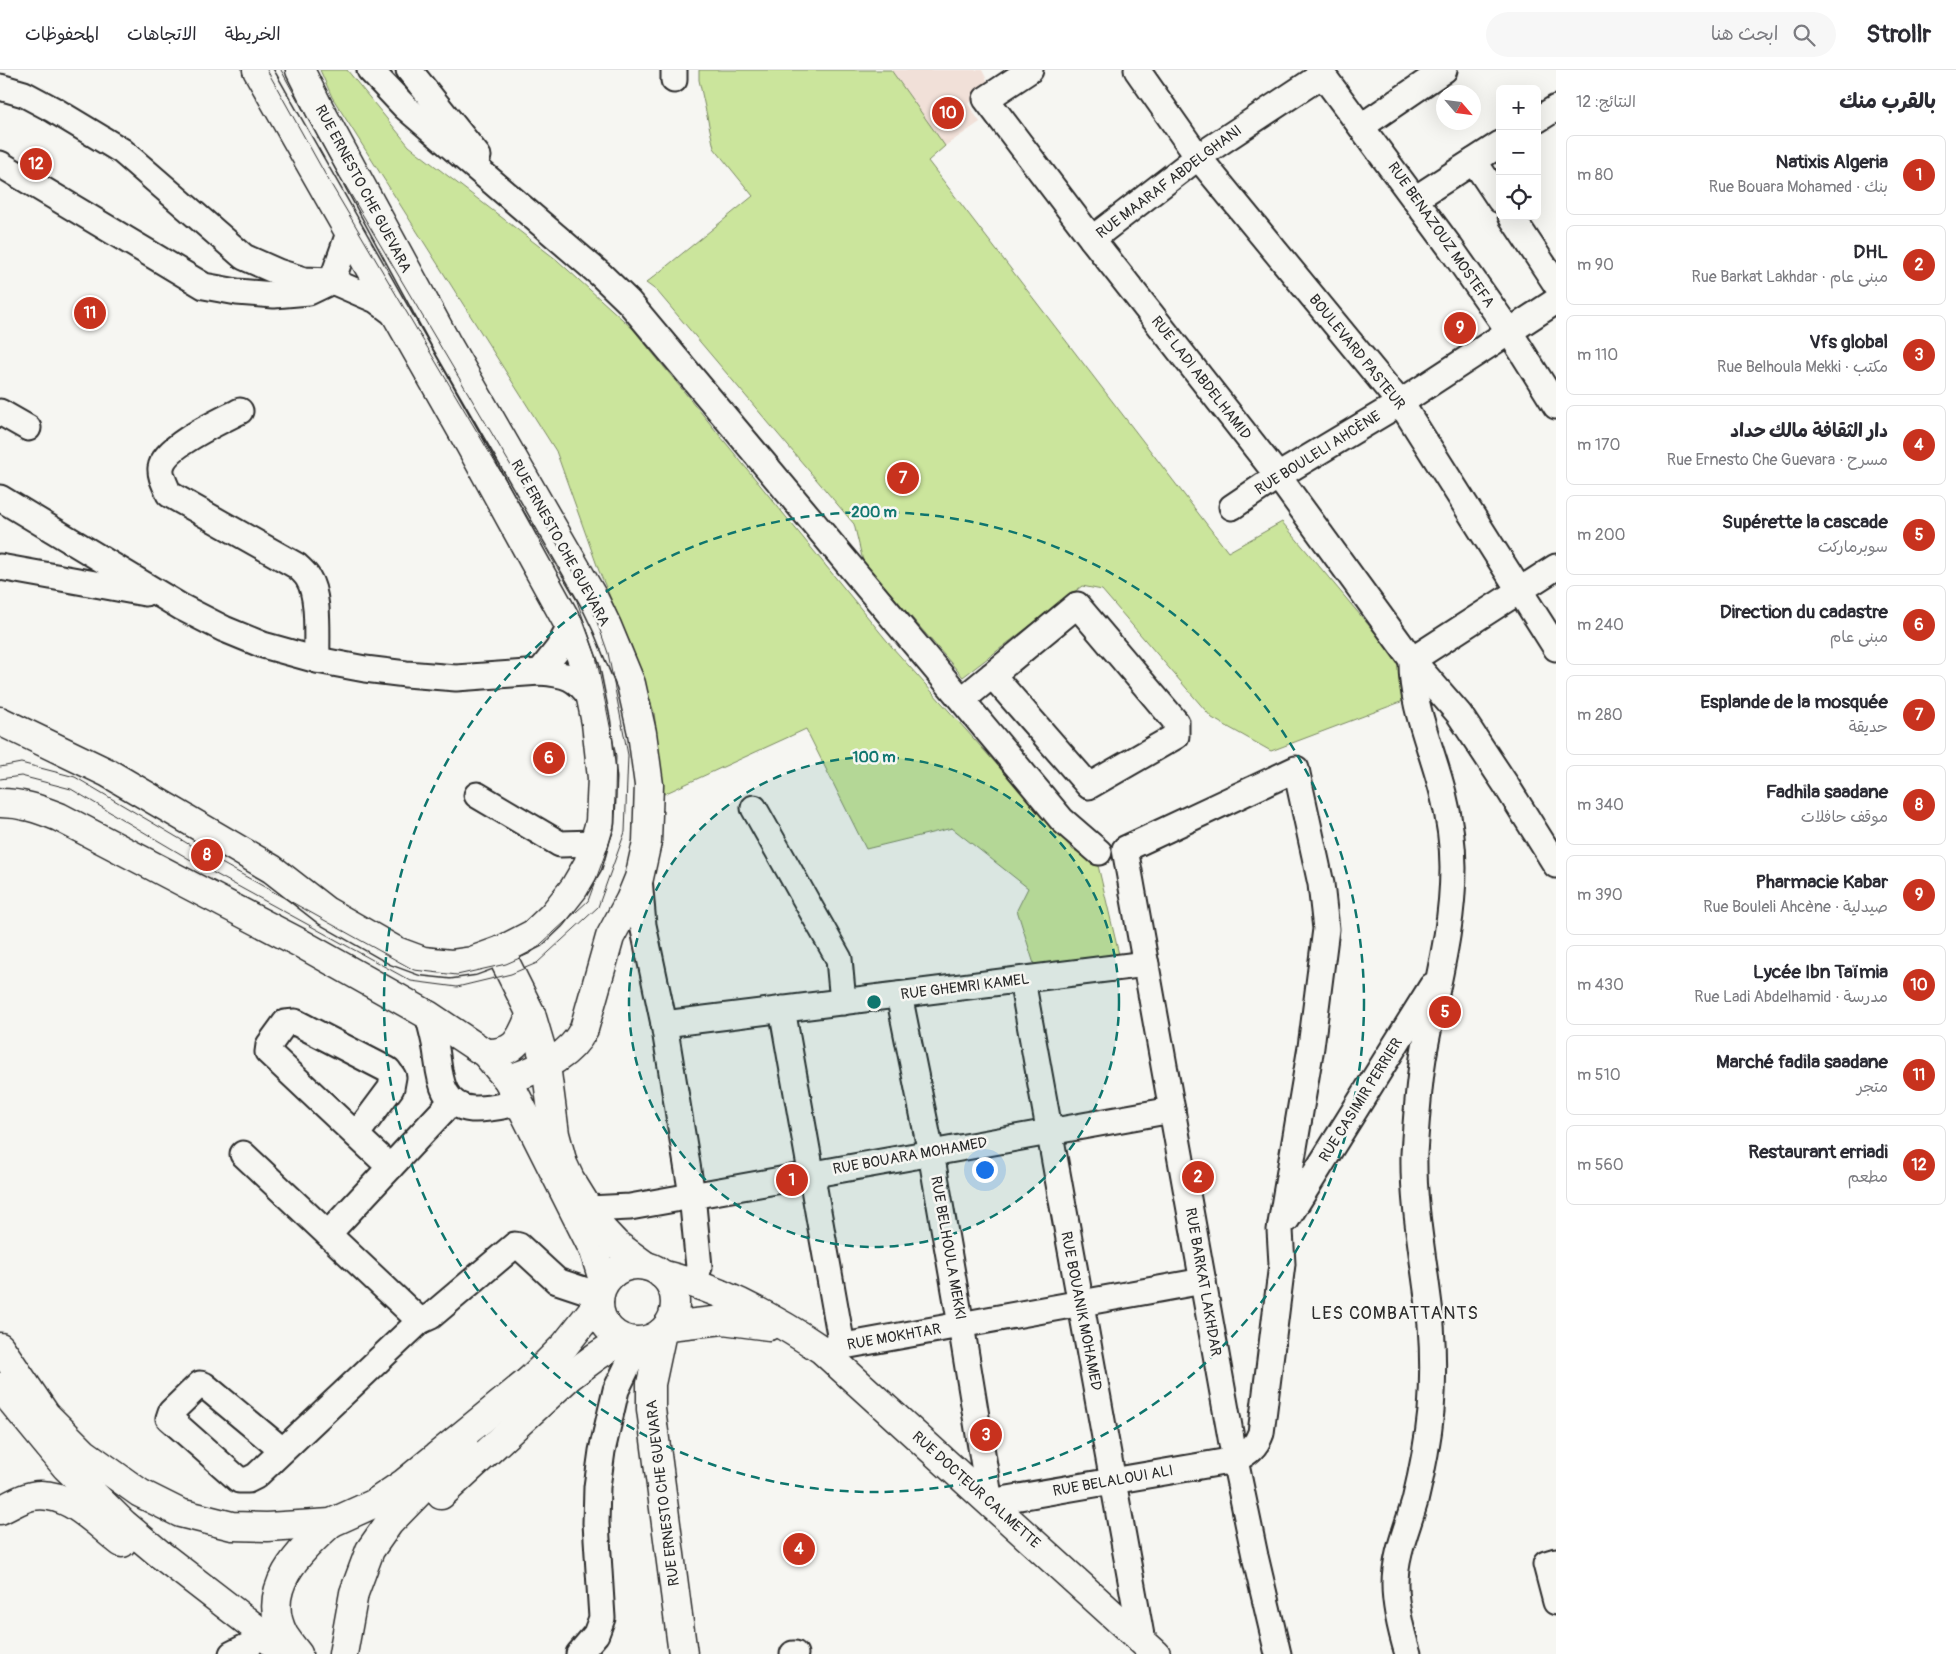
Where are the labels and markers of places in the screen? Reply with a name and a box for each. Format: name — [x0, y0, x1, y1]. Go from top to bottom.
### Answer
pin: 10 — [932, 94, 964, 132]
pin: 12 — [20, 145, 52, 183]
pin: 11 — [74, 294, 106, 332]
pin: 9 — [1444, 309, 1476, 347]
pin: 7 — [887, 459, 919, 497]
pin: 6 — [533, 739, 565, 777]
pin: 8 — [191, 836, 223, 874]
centre of rings — [865, 993, 883, 1011]
pin: 5 — [1429, 993, 1461, 1031]
pin: 2 — [1182, 1158, 1214, 1196]
pin: 1 — [776, 1161, 808, 1199]
pin: 3 — [970, 1416, 1002, 1454]
pin: 4 — [783, 1530, 815, 1568]

